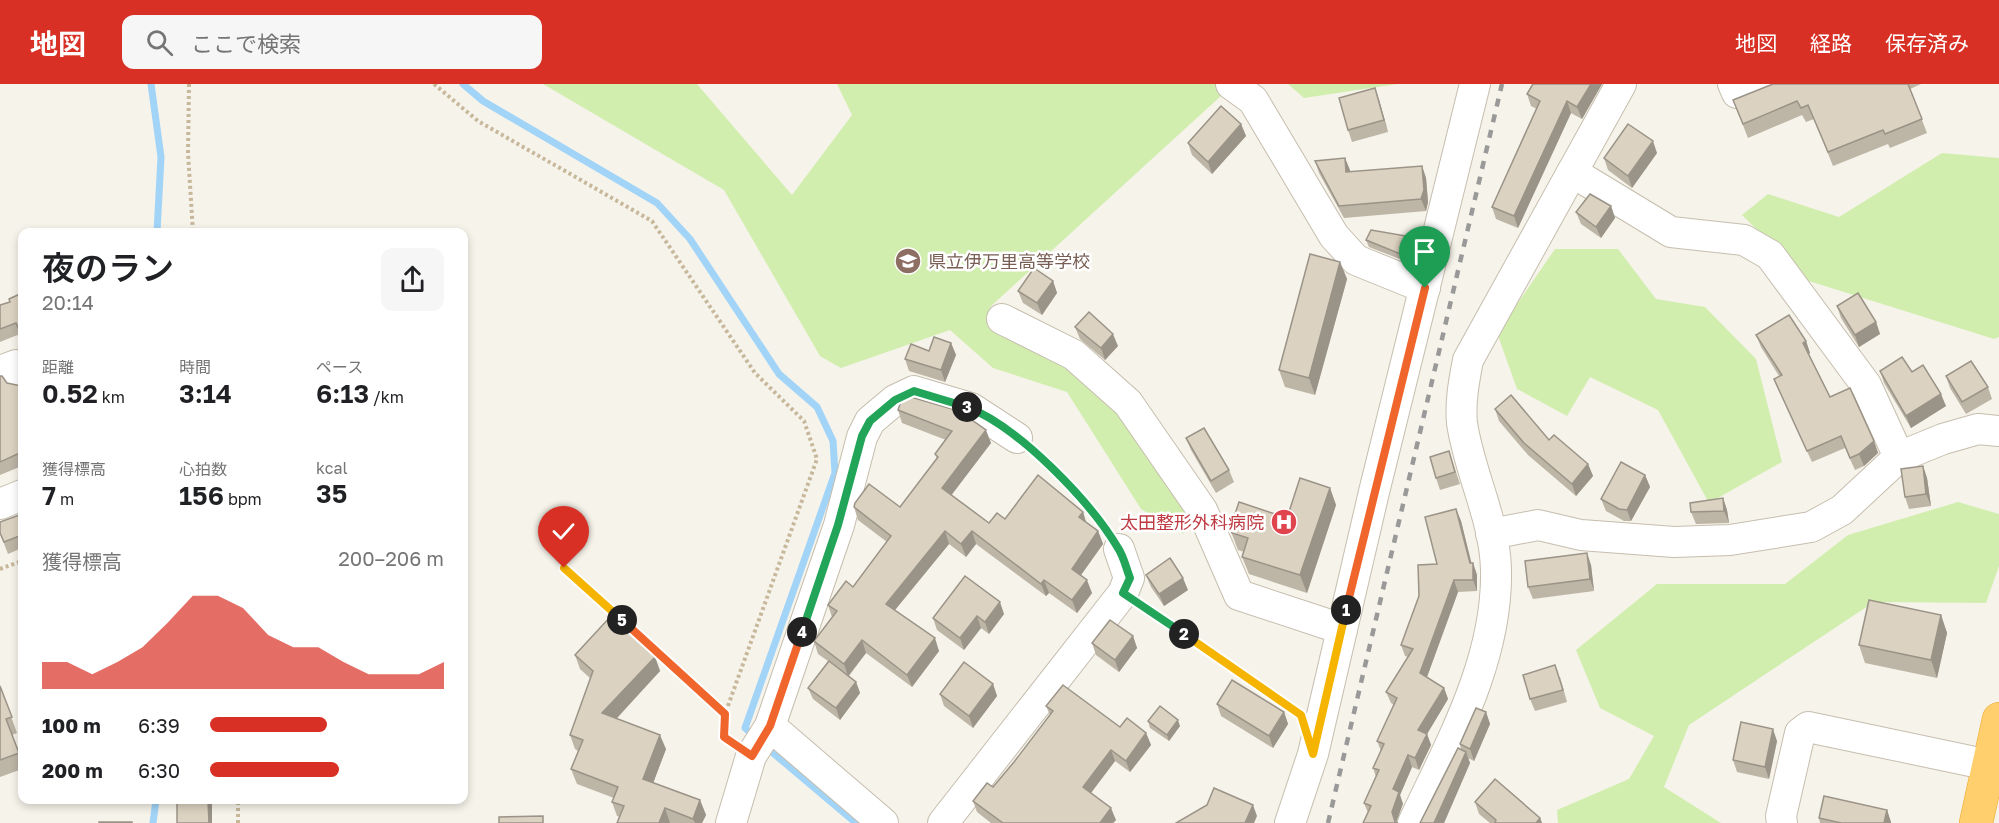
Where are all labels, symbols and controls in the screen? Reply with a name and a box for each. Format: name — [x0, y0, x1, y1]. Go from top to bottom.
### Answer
search box — [122, 15, 542, 69]
icon: search — [143, 26, 176, 59]
text: 地図 — [30, 27, 86, 60]
text: ここで検索 — [191, 30, 301, 57]
text: 地図 — [1735, 30, 1777, 56]
text: 経路 — [1810, 30, 1852, 56]
text: 保存済み — [1885, 30, 1969, 56]
pin — [1399, 226, 1450, 288]
icon: arrive — [1408, 235, 1441, 268]
school or university icon: 県立伊万里高等学校 — [893, 246, 923, 276]
text: 夜のラン — [42, 248, 174, 287]
button: share — [381, 248, 444, 311]
place label: 県立伊万里高等学校 — [928, 250, 1090, 272]
text: 20:14 — [42, 290, 94, 314]
text: 距離 — [42, 357, 74, 377]
text: 時間 — [179, 357, 211, 377]
text: ペース — [316, 357, 363, 377]
text: 0.52 — [42, 378, 98, 409]
text: 3:14 — [179, 378, 232, 409]
text: 6:13 — [316, 378, 369, 409]
text: km — [98, 387, 125, 407]
text: /km — [369, 387, 404, 407]
pin: 3 — [952, 392, 982, 422]
text: 3 — [962, 397, 972, 417]
text: kcal — [316, 458, 348, 478]
text: 獲得標高 — [42, 459, 106, 479]
text: 心拍数 — [179, 459, 227, 479]
text: 35 — [316, 478, 347, 509]
text: 7 — [42, 480, 56, 511]
text: 156 — [179, 480, 224, 511]
text: m — [56, 489, 74, 509]
text: bpm — [224, 489, 262, 509]
pin — [538, 506, 589, 568]
hospital icon: 太田整形外科病院 — [1269, 507, 1299, 537]
place label: 太田整形外科病院 — [1120, 511, 1264, 533]
icon: check — [547, 515, 580, 548]
text: 200–206 m — [338, 546, 444, 570]
text: 獲得標高 — [42, 549, 122, 573]
pin: 1 — [1331, 595, 1361, 625]
text: 1 — [1342, 600, 1350, 620]
pin: 5 — [607, 605, 637, 635]
text: 5 — [617, 610, 627, 630]
pin: 4 — [787, 617, 817, 647]
pin: 2 — [1169, 619, 1199, 649]
text: 4 — [797, 622, 807, 642]
text: 2 — [1179, 624, 1189, 644]
text: 100 m — [42, 713, 101, 737]
text: 6:39 — [138, 713, 180, 737]
text: 200 m — [42, 758, 103, 782]
text: 6:30 — [138, 758, 180, 782]

